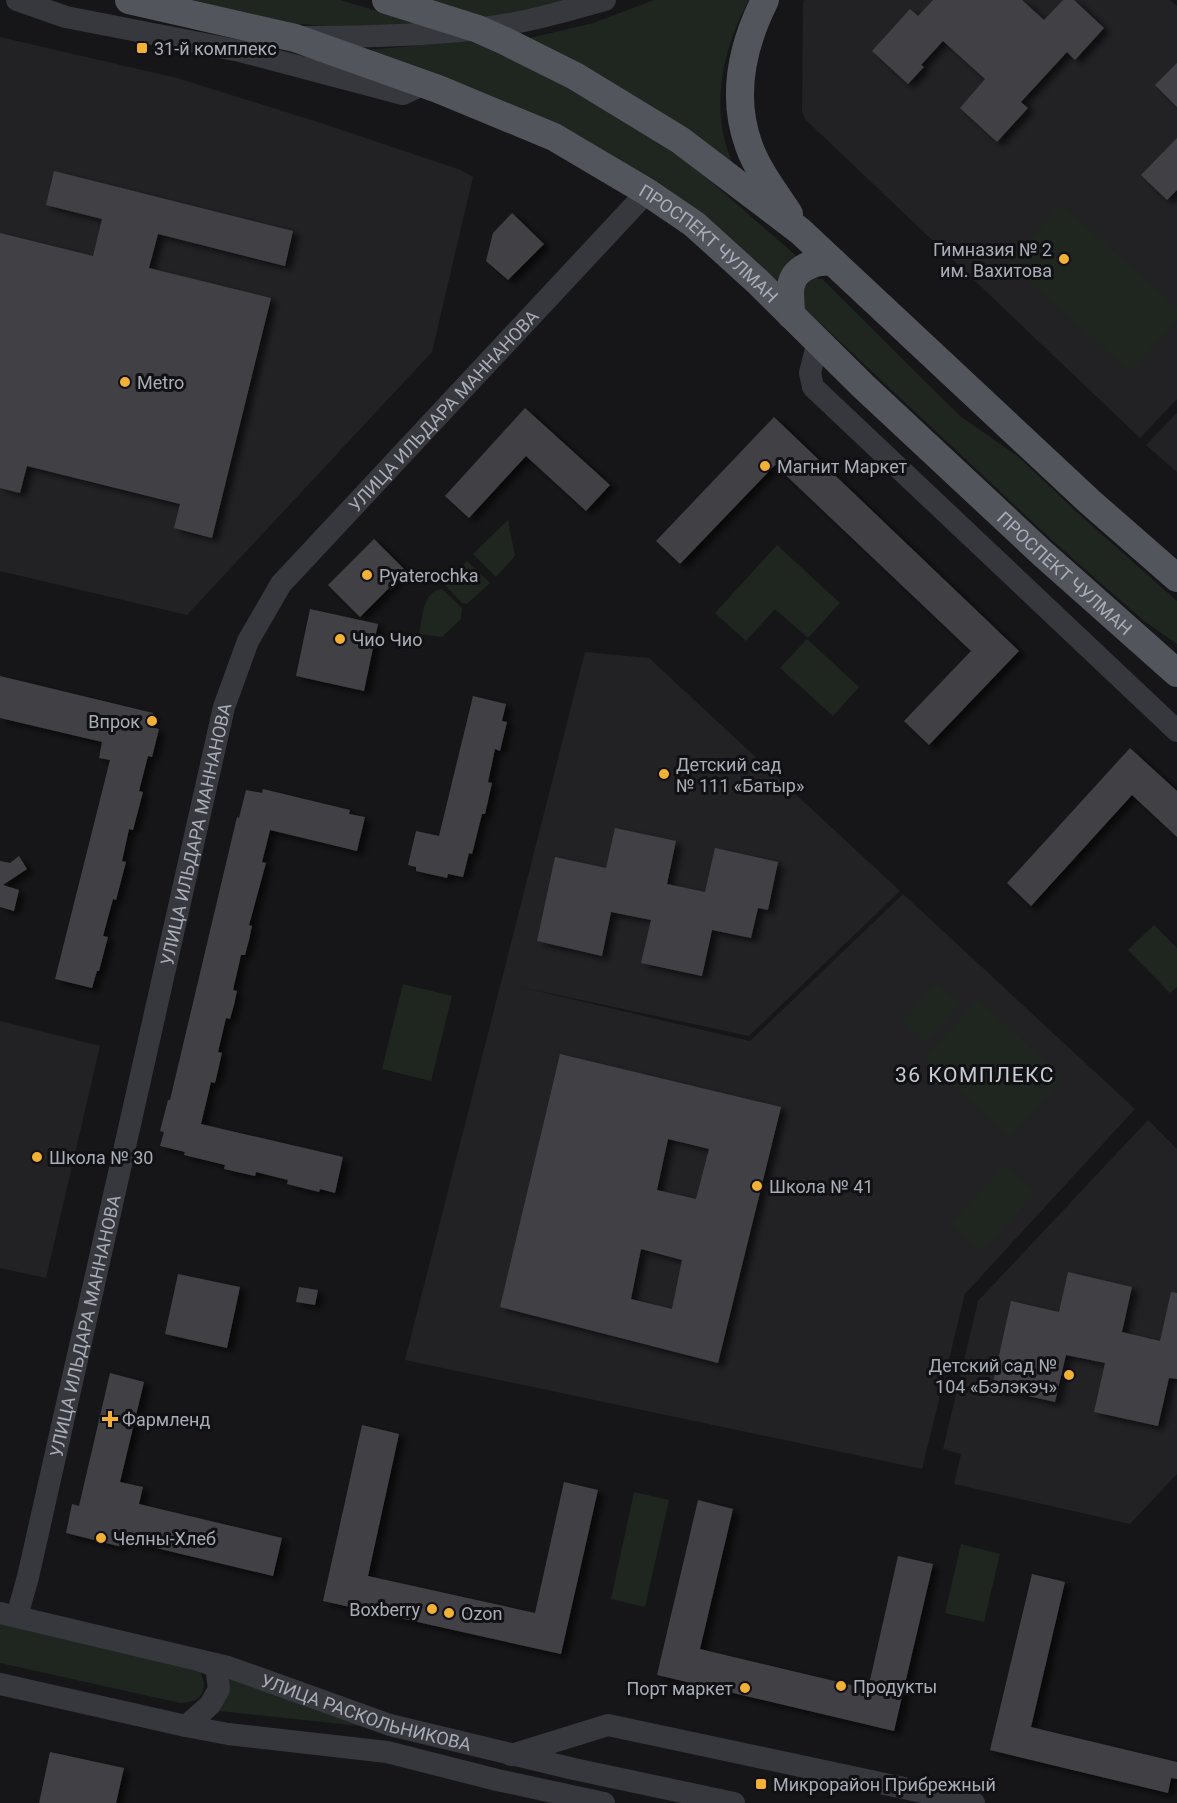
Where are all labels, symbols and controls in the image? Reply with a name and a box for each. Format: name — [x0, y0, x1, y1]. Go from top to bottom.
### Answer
place label: 31-й комплекс — [154, 38, 277, 59]
marker: 31-й комплекс — [135, 41, 149, 55]
street label: ПРОСПЕКТ ЧУЛМАН — [636, 179, 783, 306]
place label: Гимназия № 2 им. Вахитова — [933, 239, 1052, 281]
marker: Гимназия № 2 им. Вахитова — [1057, 252, 1071, 266]
street label: УЛИЦА ИЛЬДАРА МАННАНОВА — [344, 305, 543, 516]
place label: Metro — [137, 372, 184, 393]
marker: Metro — [118, 375, 132, 389]
place label: Магнит Маркет — [777, 456, 908, 477]
marker: Магнит Маркет — [758, 459, 772, 473]
street label: ПРОСПЕКТ ЧУЛМАН — [993, 507, 1137, 639]
place label: Pyaterochka — [379, 565, 479, 586]
marker: Pyaterochka — [360, 568, 374, 582]
place label: Чио Чио — [352, 629, 422, 650]
marker: Чио Чио — [333, 632, 347, 646]
street label: УЛИЦА ИЛЬДАРА МАННАНОВА — [156, 701, 235, 967]
place label: Впрок — [88, 711, 140, 732]
marker: Впрок — [145, 714, 159, 728]
place label: Детский сад № 111 «Батыр» — [676, 754, 804, 796]
marker: Детский сад № 111 «Батыр» — [657, 767, 671, 781]
district label: 36 КОМПЛЕКС — [895, 1063, 1055, 1087]
place label: Школа № 30 — [49, 1147, 153, 1168]
marker: Школа № 30 — [30, 1150, 44, 1164]
place label: Школа № 41 — [769, 1176, 873, 1197]
marker: Школа № 41 — [750, 1179, 764, 1193]
street label: УЛИЦА ИЛЬДАРА МАННАНОВА — [45, 1192, 124, 1459]
place label: Детский сад № 104 «Бэлэкэч» — [929, 1355, 1057, 1397]
marker: Детский сад № 104 «Бэлэкэч» — [1062, 1368, 1076, 1382]
place label: Фармленд — [122, 1409, 210, 1430]
marker: Фармленд — [103, 1412, 117, 1426]
place label: Челны-Хлеб — [113, 1528, 216, 1549]
marker: Челны-Хлеб — [94, 1531, 108, 1545]
place label: Boxberry — [349, 1599, 420, 1620]
marker: Boxberry — [425, 1602, 439, 1616]
place label: Ozon — [461, 1603, 502, 1624]
marker: Ozon — [442, 1606, 456, 1620]
street label: УЛИЦА РАСКОЛЬНИКОВА — [258, 1669, 474, 1755]
place label: Продукты — [853, 1676, 937, 1697]
place label: Порт маркет — [626, 1678, 733, 1699]
marker: Продукты — [834, 1679, 848, 1693]
marker: Порт маркет — [738, 1681, 752, 1695]
place label: Микрорайон Прибрежный — [773, 1774, 996, 1795]
marker: Микрорайон Прибрежный — [754, 1777, 768, 1791]

